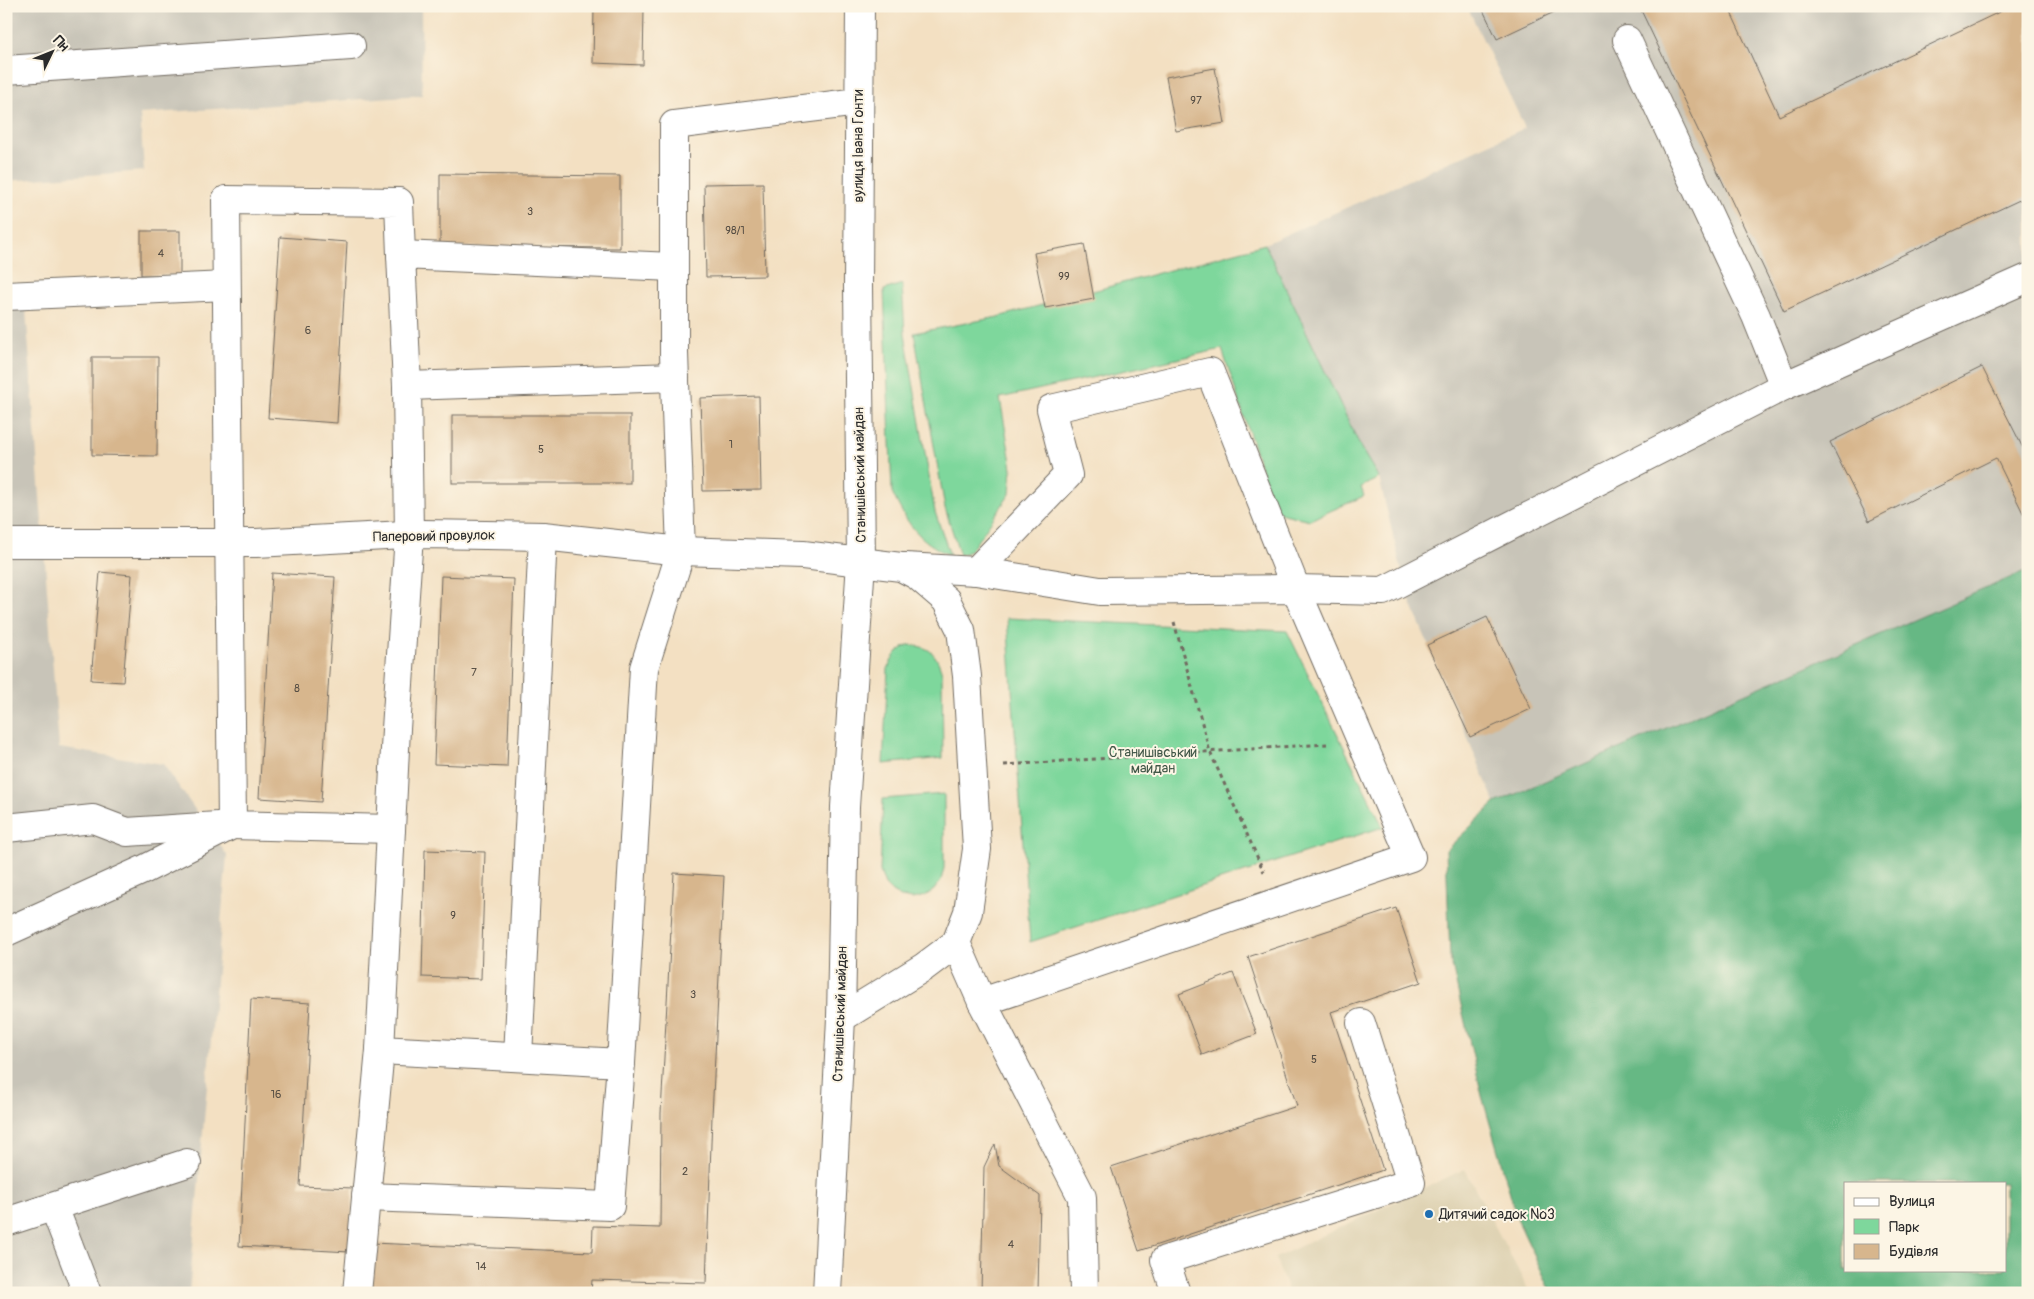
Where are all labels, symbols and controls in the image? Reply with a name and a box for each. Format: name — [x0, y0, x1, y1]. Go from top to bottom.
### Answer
north arrow — [28, 28, 78, 78]
text: Пн — [50, 32, 73, 55]
street label: вулиця Івана Гонти — [850, 89, 867, 203]
house number: 97 — [1190, 94, 1202, 107]
house number: 3 — [527, 205, 533, 218]
house number: 98/1 — [725, 224, 745, 237]
house number: 4 — [158, 247, 165, 260]
house number: 99 — [1058, 270, 1070, 283]
house number: 6 — [305, 324, 311, 337]
street label: Станишівський майдан — [850, 407, 870, 543]
house number: 1 — [729, 438, 733, 451]
house number: 5 — [538, 443, 544, 456]
street label: Паперовий провулок — [373, 526, 495, 546]
house number: 7 — [471, 666, 477, 679]
house number: 8 — [294, 682, 300, 695]
park label: Станишівський майдан — [1109, 744, 1197, 777]
house number: 9 — [450, 909, 456, 922]
street label: Станишівський майдан — [829, 946, 851, 1082]
house number: 3 — [690, 988, 696, 1001]
house number: 5 — [1311, 1053, 1317, 1066]
house number: 16 — [271, 1088, 281, 1101]
house number: 2 — [682, 1165, 688, 1178]
legend — [1844, 1182, 2006, 1272]
text: Вулиця — [1889, 1192, 1935, 1211]
place label: Дитячий садок №3 — [1438, 1206, 1555, 1223]
marker: Дитячий садок №3 — [1423, 1208, 1435, 1220]
text: Парк — [1889, 1218, 1920, 1237]
house number: 4 — [1008, 1238, 1015, 1251]
text: Будівля — [1889, 1242, 1938, 1261]
house number: 14 — [476, 1260, 487, 1273]

